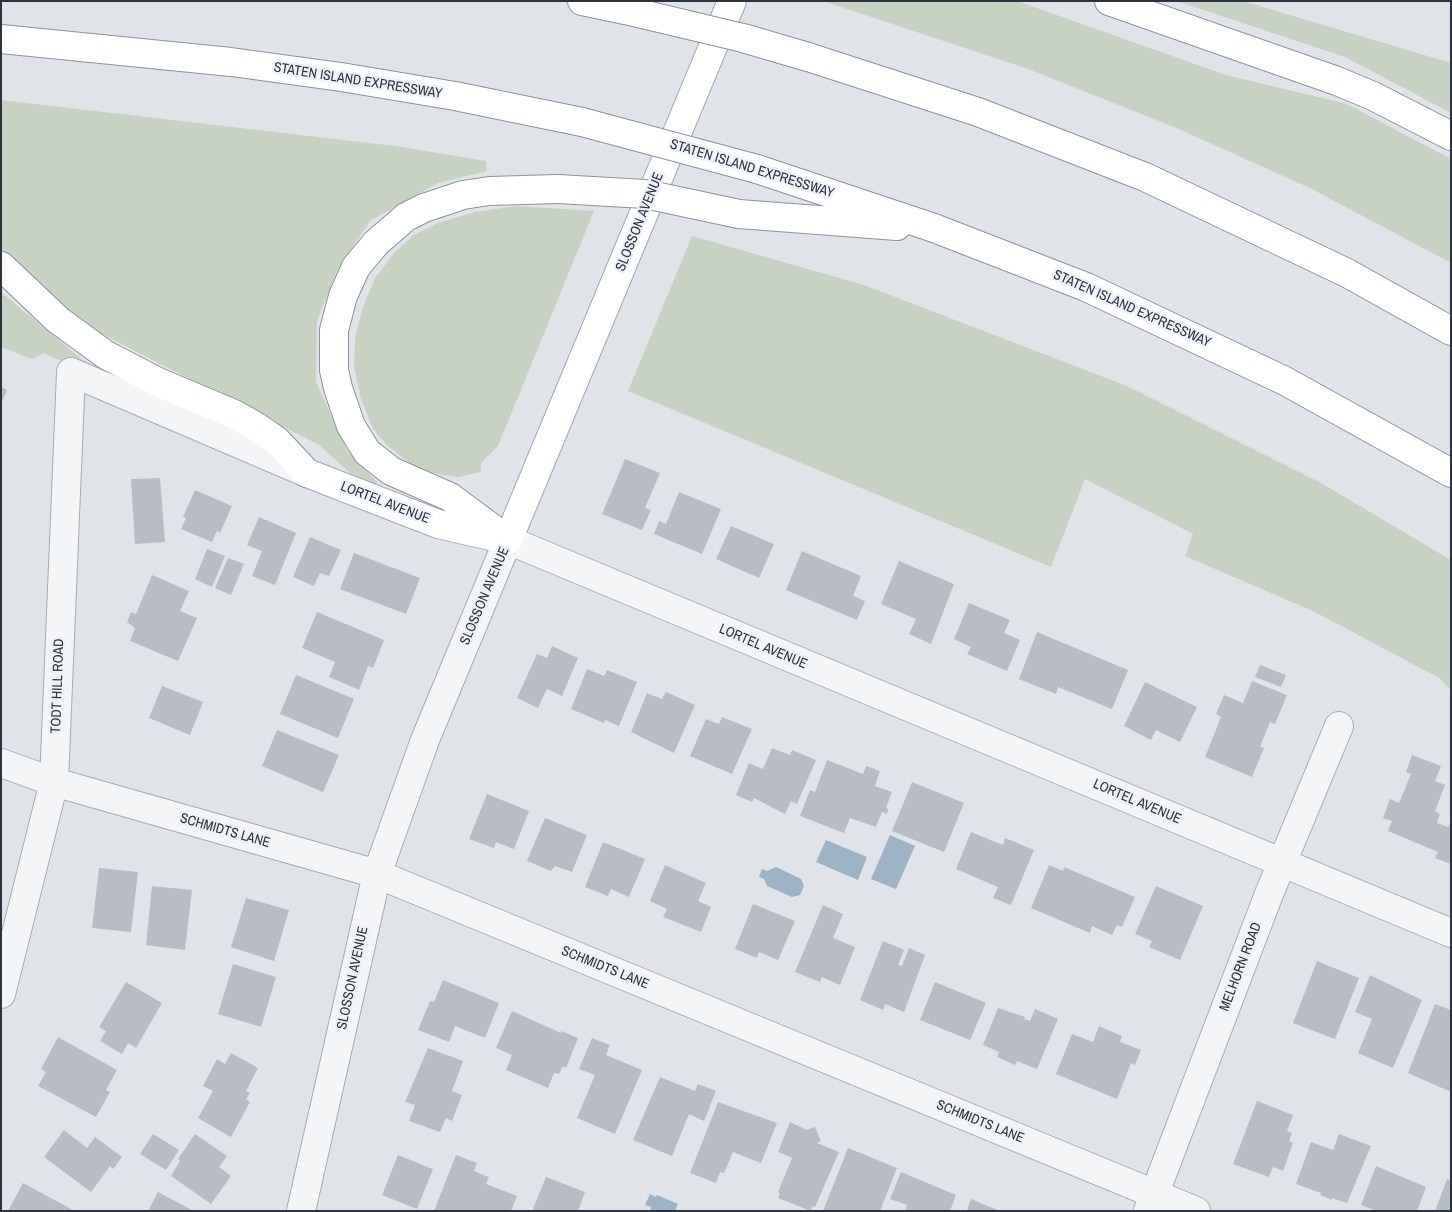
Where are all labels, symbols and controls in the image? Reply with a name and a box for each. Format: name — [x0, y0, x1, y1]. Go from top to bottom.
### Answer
street label: STATEN ISLAND EXPRESSWAY — [272, 59, 444, 103]
street label: STATEN ISLAND EXPRESSWAY — [668, 136, 836, 202]
street label: SLOSSON AVENUE — [613, 170, 667, 274]
street label: STATEN ISLAND EXPRESSWAY — [1051, 267, 1213, 351]
street label: LORTEL AVENUE — [338, 478, 432, 528]
street label: SLOSSON AVENUE — [457, 544, 513, 648]
street label: LORTEL AVENUE — [716, 621, 810, 673]
street label: TODT HILL ROAD — [48, 638, 68, 734]
street label: LORTEL AVENUE — [1090, 776, 1184, 828]
street label: SCHMIDTS LANE — [178, 810, 272, 852]
street label: MELHORN ROAD — [1216, 920, 1266, 1014]
street label: SLOSSON AVENUE — [334, 925, 372, 1031]
street label: SCHMIDTS LANE — [559, 943, 651, 993]
street label: SCHMIDTS LANE — [934, 1097, 1026, 1147]

